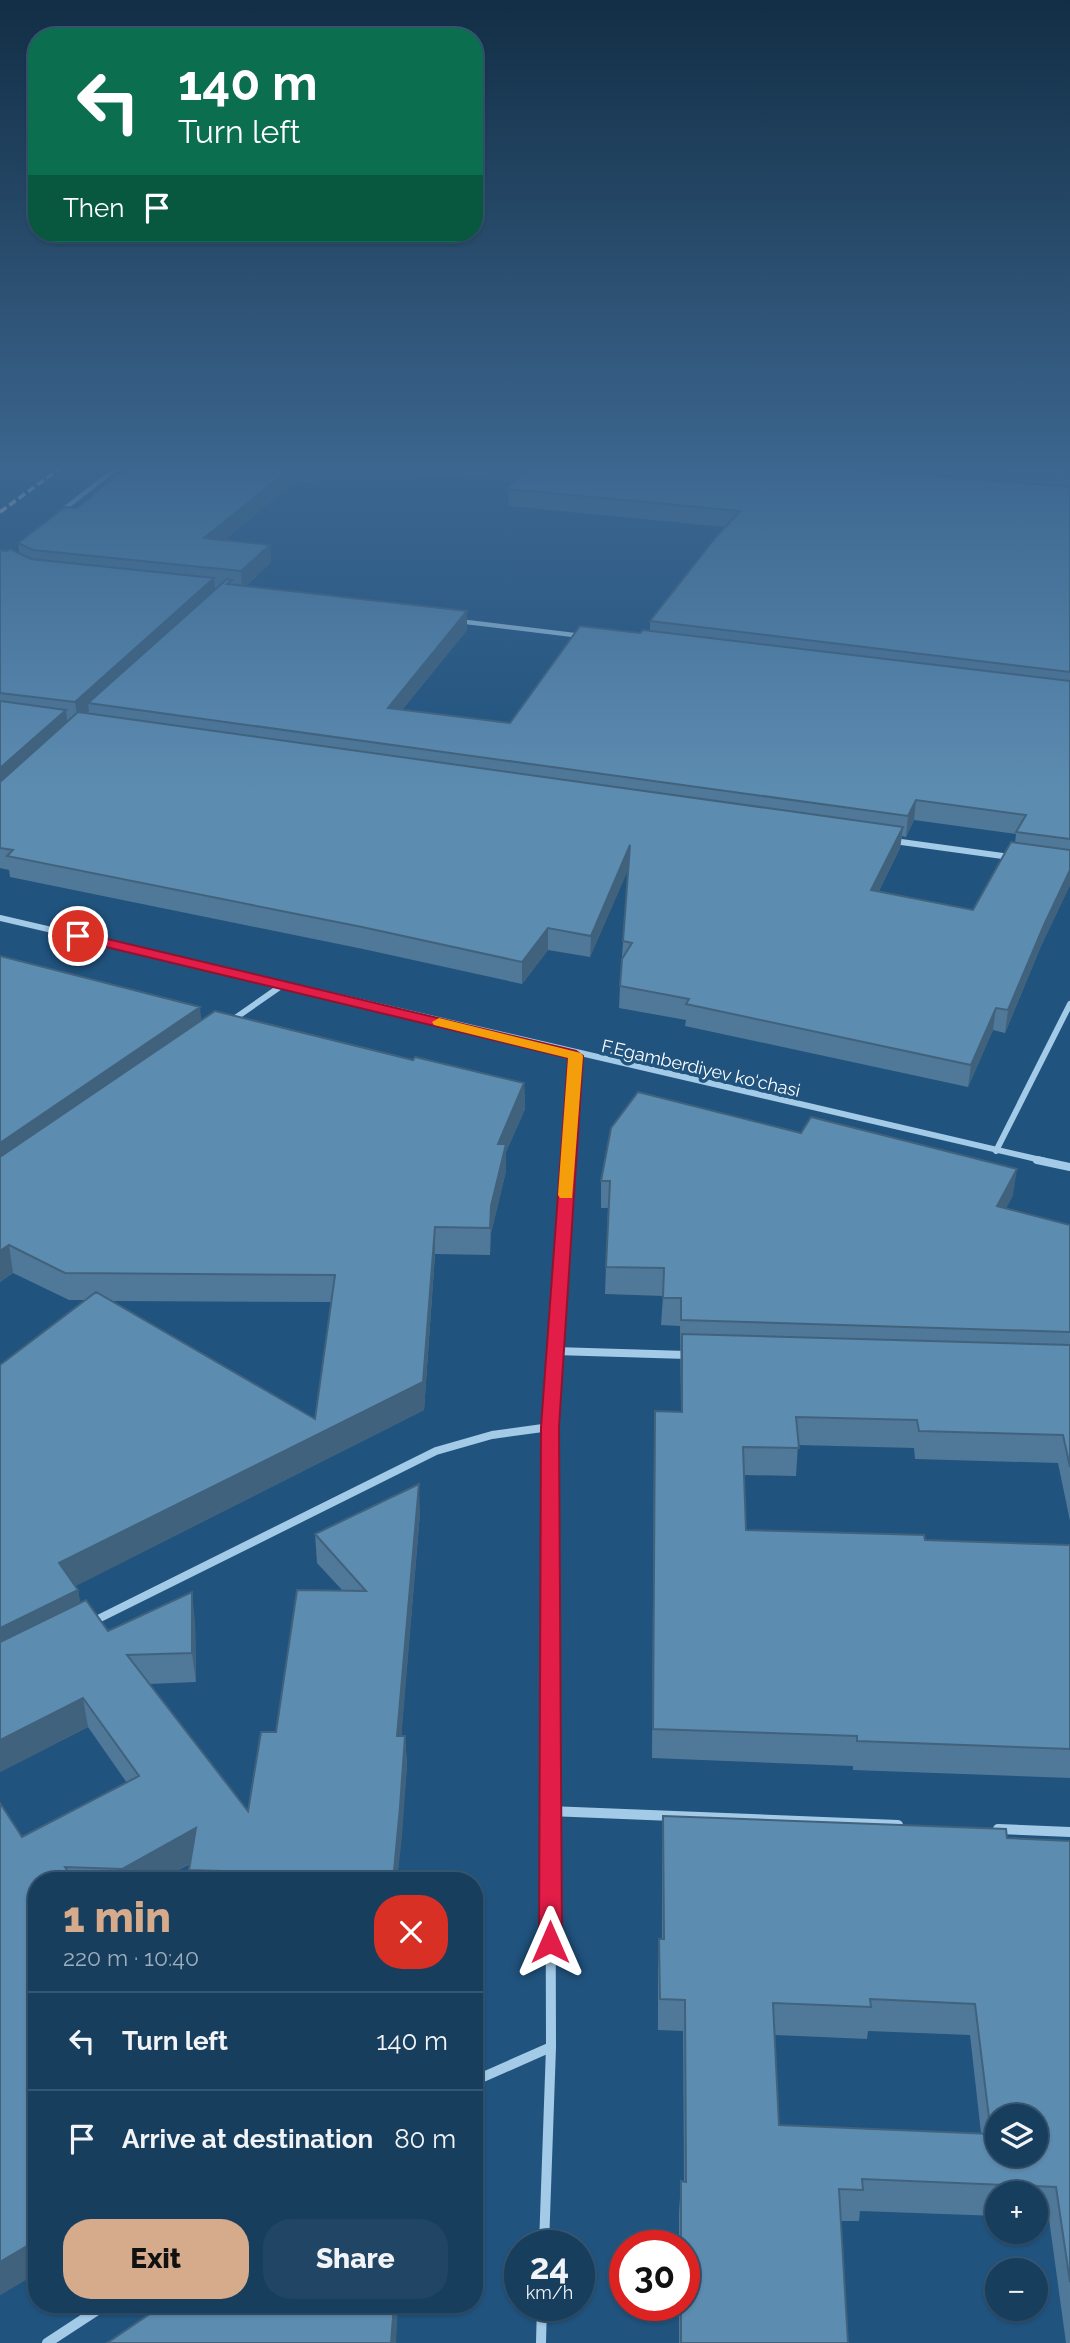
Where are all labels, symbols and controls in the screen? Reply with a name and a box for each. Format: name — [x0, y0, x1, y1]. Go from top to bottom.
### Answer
text: 140 m — [178, 54, 318, 111]
icon: left — [63, 56, 154, 147]
text: Turn left — [178, 113, 300, 150]
icon: arrive — [138, 189, 176, 227]
text: Then — [63, 193, 124, 223]
pin — [48, 906, 108, 966]
icon: arrive — [59, 917, 97, 955]
street label: F.Egamberdiyev kо‘chasi — [600, 1035, 802, 1101]
text: 1 min — [63, 1893, 171, 1942]
button: close — [374, 1895, 448, 1969]
position arrow — [513, 1905, 587, 1979]
text: 220 m · 10:40 — [63, 1944, 199, 1971]
icon: left — [63, 2022, 101, 2060]
text: Turn left — [122, 2026, 228, 2056]
text: 140 m — [376, 2026, 448, 2056]
map controls — [985, 2104, 1048, 2321]
button: layers — [985, 2104, 1048, 2167]
icon: arrive — [63, 2120, 101, 2158]
text: Arrive at destination — [122, 2124, 373, 2154]
text: 80 m — [394, 2124, 456, 2154]
button: + — [985, 2181, 1048, 2244]
button: Exit — [63, 2219, 249, 2299]
button: Share — [263, 2219, 448, 2299]
speed limit sign: 30 — [609, 2230, 700, 2321]
text: 24 — [530, 2246, 569, 2287]
button: − — [985, 2258, 1048, 2321]
text: km/h — [526, 2282, 573, 2303]

